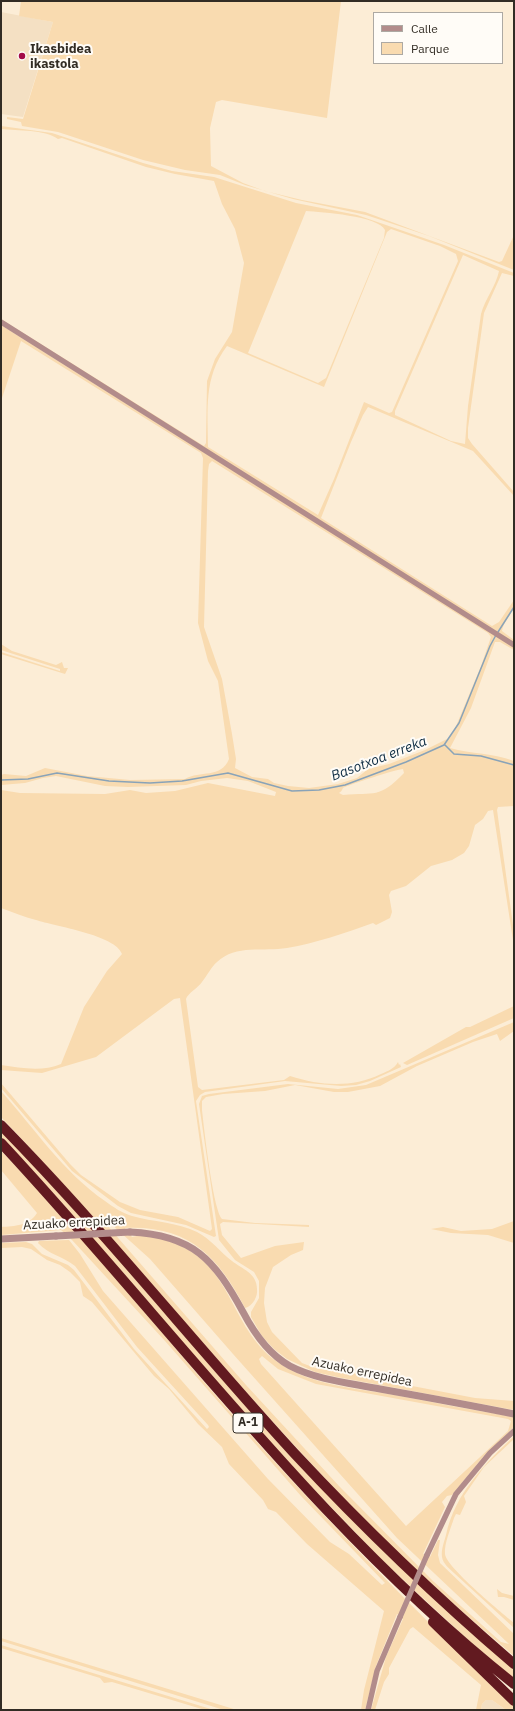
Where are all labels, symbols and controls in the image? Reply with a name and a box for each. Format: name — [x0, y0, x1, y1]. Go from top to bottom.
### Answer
legend — [373, 12, 503, 64]
text: Calle — [411, 21, 438, 36]
place label: Ikasbidea ikastola — [30, 41, 91, 72]
text: Parque — [411, 41, 449, 56]
marker: Ikasbidea ikastola — [17, 51, 27, 61]
water label: Basotxoa erreka — [329, 733, 429, 785]
street label: Azuako errepidea — [23, 1213, 125, 1233]
street label: Azuako errepidea — [311, 1354, 413, 1390]
road number: A-1 — [233, 1413, 263, 1433]

